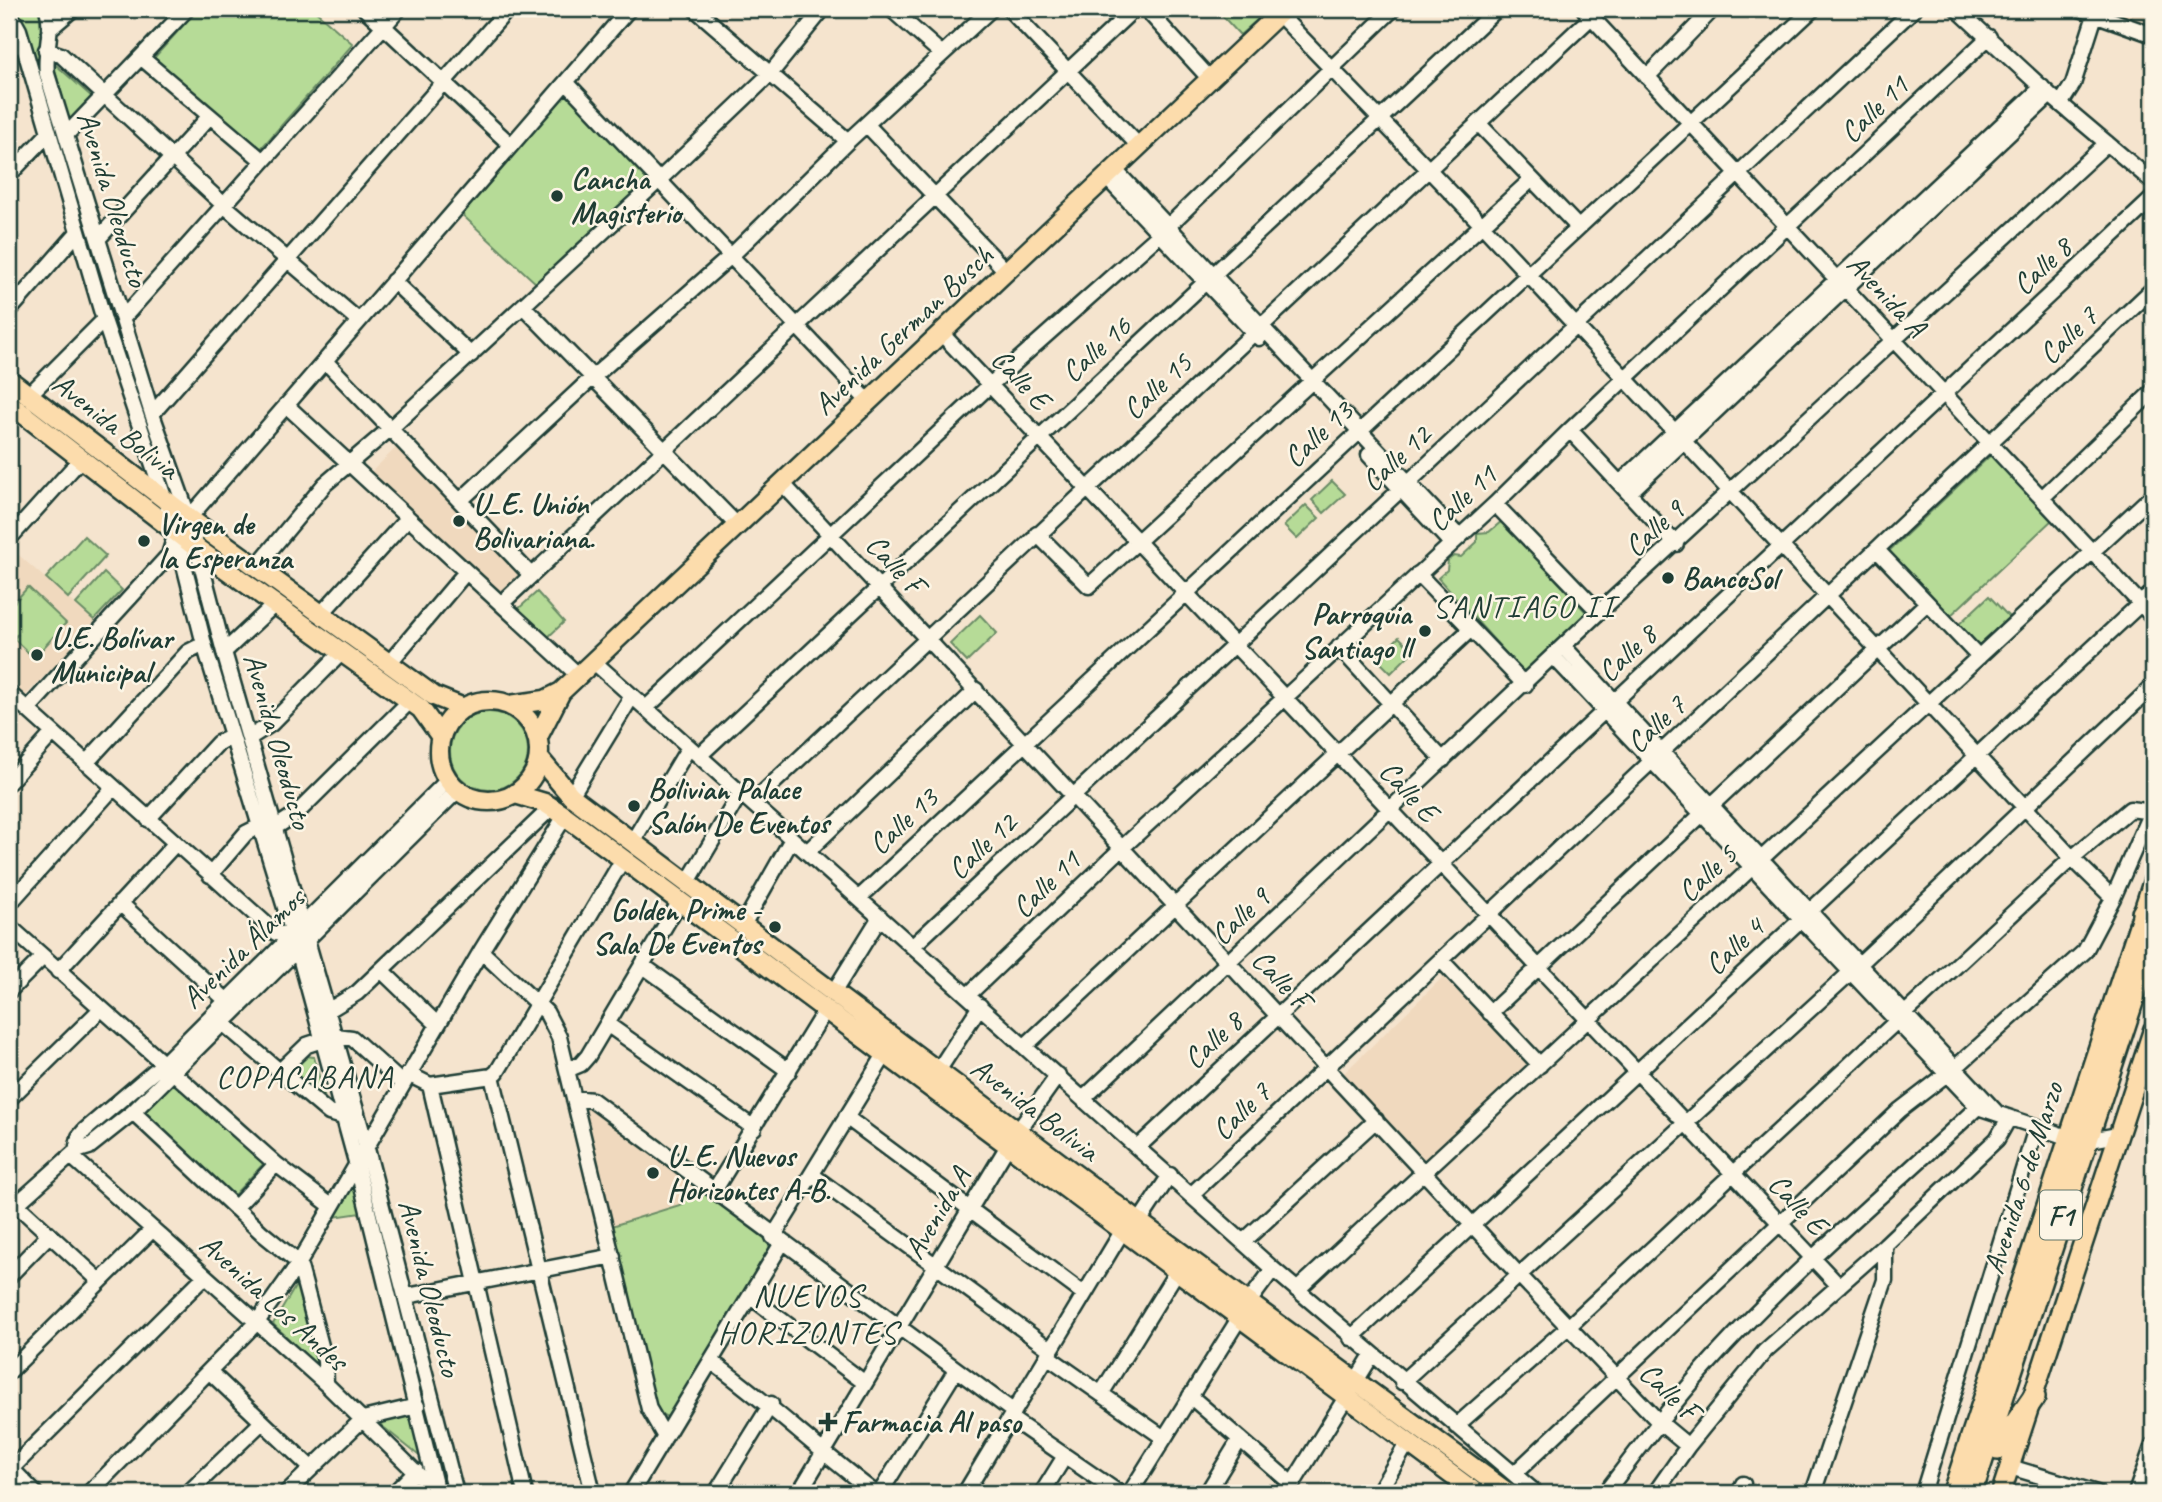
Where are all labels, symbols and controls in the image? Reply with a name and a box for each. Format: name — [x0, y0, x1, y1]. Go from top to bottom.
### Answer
street label: Calle 11 — [1832, 66, 1918, 151]
street label: Avenida Oleoducto — [68, 107, 158, 292]
place label: Cancha Magisterio — [571, 160, 684, 232]
marker: Cancha Magisterio — [549, 188, 565, 204]
street label: Calle 8 — [2004, 227, 2082, 303]
street label: Avenida German Busch — [805, 237, 1001, 423]
street label: Avenida A — [1839, 245, 1936, 346]
street label: Calle 7 — [2030, 297, 2107, 372]
street label: Calle 16 — [1053, 307, 1140, 390]
street label: Calle E — [983, 340, 1062, 421]
street label: Calle 15 — [1114, 343, 1201, 428]
street label: Avenida Bolivia — [45, 365, 189, 488]
street label: Calle 13 — [1275, 391, 1363, 476]
street label: Calle 12 — [1353, 415, 1441, 500]
street label: Calle 11 — [1419, 455, 1506, 540]
place label: U_E. Unión Bolivariana. — [473, 485, 596, 557]
street label: Calle 9 — [1616, 489, 1694, 565]
place label: Virgen de la Esperanza — [158, 505, 294, 577]
marker: U_E. Unión Bolivariana. — [451, 513, 467, 529]
street label: Calle F — [858, 526, 937, 607]
marker: Virgen de la Esperanza — [136, 533, 152, 549]
place label: BancoSol — [1682, 559, 1783, 597]
marker: BancoSol — [1660, 570, 1676, 586]
district label: SANTIAGO II — [1433, 586, 1620, 627]
place label: Parroquia Santiago ll — [1301, 595, 1417, 667]
street label: Calle 8 — [1589, 614, 1667, 690]
place label: U.E. Bolívar Municipal — [51, 619, 175, 691]
marker: Parroquia Santiago ll — [1417, 623, 1433, 639]
marker: U.E. Bolívar Municipal — [29, 647, 45, 663]
street label: Avenida Oleoducto — [235, 649, 322, 834]
street label: Calle 7 — [1618, 686, 1695, 761]
street label: Calle E — [1371, 752, 1450, 833]
place label: Bolivian Palace Salón De Eventos — [648, 770, 833, 842]
street label: Calle 13 — [860, 778, 948, 863]
marker: Bolivian Palace Salón De Eventos — [626, 798, 642, 814]
street label: Calle 12 — [939, 803, 1027, 888]
street label: Calle 5 — [1669, 835, 1746, 910]
street label: Calle 11 — [1004, 841, 1090, 926]
street label: Calle 9 — [1202, 877, 1280, 953]
street label: Avenida Álamos — [173, 878, 315, 1016]
place label: Golden Prime - Sala De Eventos — [593, 891, 764, 963]
street label: Calle 4 — [1696, 907, 1774, 983]
marker: Golden Prime - Sala De Eventos — [767, 919, 783, 935]
street label: Calle F — [1244, 941, 1323, 1022]
street label: Calle 8 — [1175, 1001, 1253, 1077]
street label: Avenida Bolivia — [963, 1049, 1108, 1171]
district label: COPACABANA — [216, 1056, 394, 1097]
street label: Calle 7 — [1203, 1073, 1280, 1148]
street label: Avenida 6 de Marzo — [1974, 1076, 2072, 1279]
place label: U_E. Nuevos Horizontes A-B. — [667, 1137, 831, 1209]
street label: Avenida A — [895, 1159, 980, 1266]
marker: U_E. Nuevos Horizontes A-B. — [645, 1165, 661, 1181]
street label: Calle E — [1760, 1165, 1839, 1246]
road number: F1 — [2040, 1190, 2082, 1240]
street label: Avenida Oleoducto — [390, 1196, 471, 1382]
street label: Avenida Los Andes — [192, 1226, 358, 1380]
district label: NUEVOS HORIZONTES — [718, 1275, 903, 1353]
street label: Calle F — [1631, 1354, 1712, 1433]
place label: Farmacia Al paso — [842, 1403, 1023, 1441]
marker: Farmacia Al paso — [820, 1414, 836, 1430]

